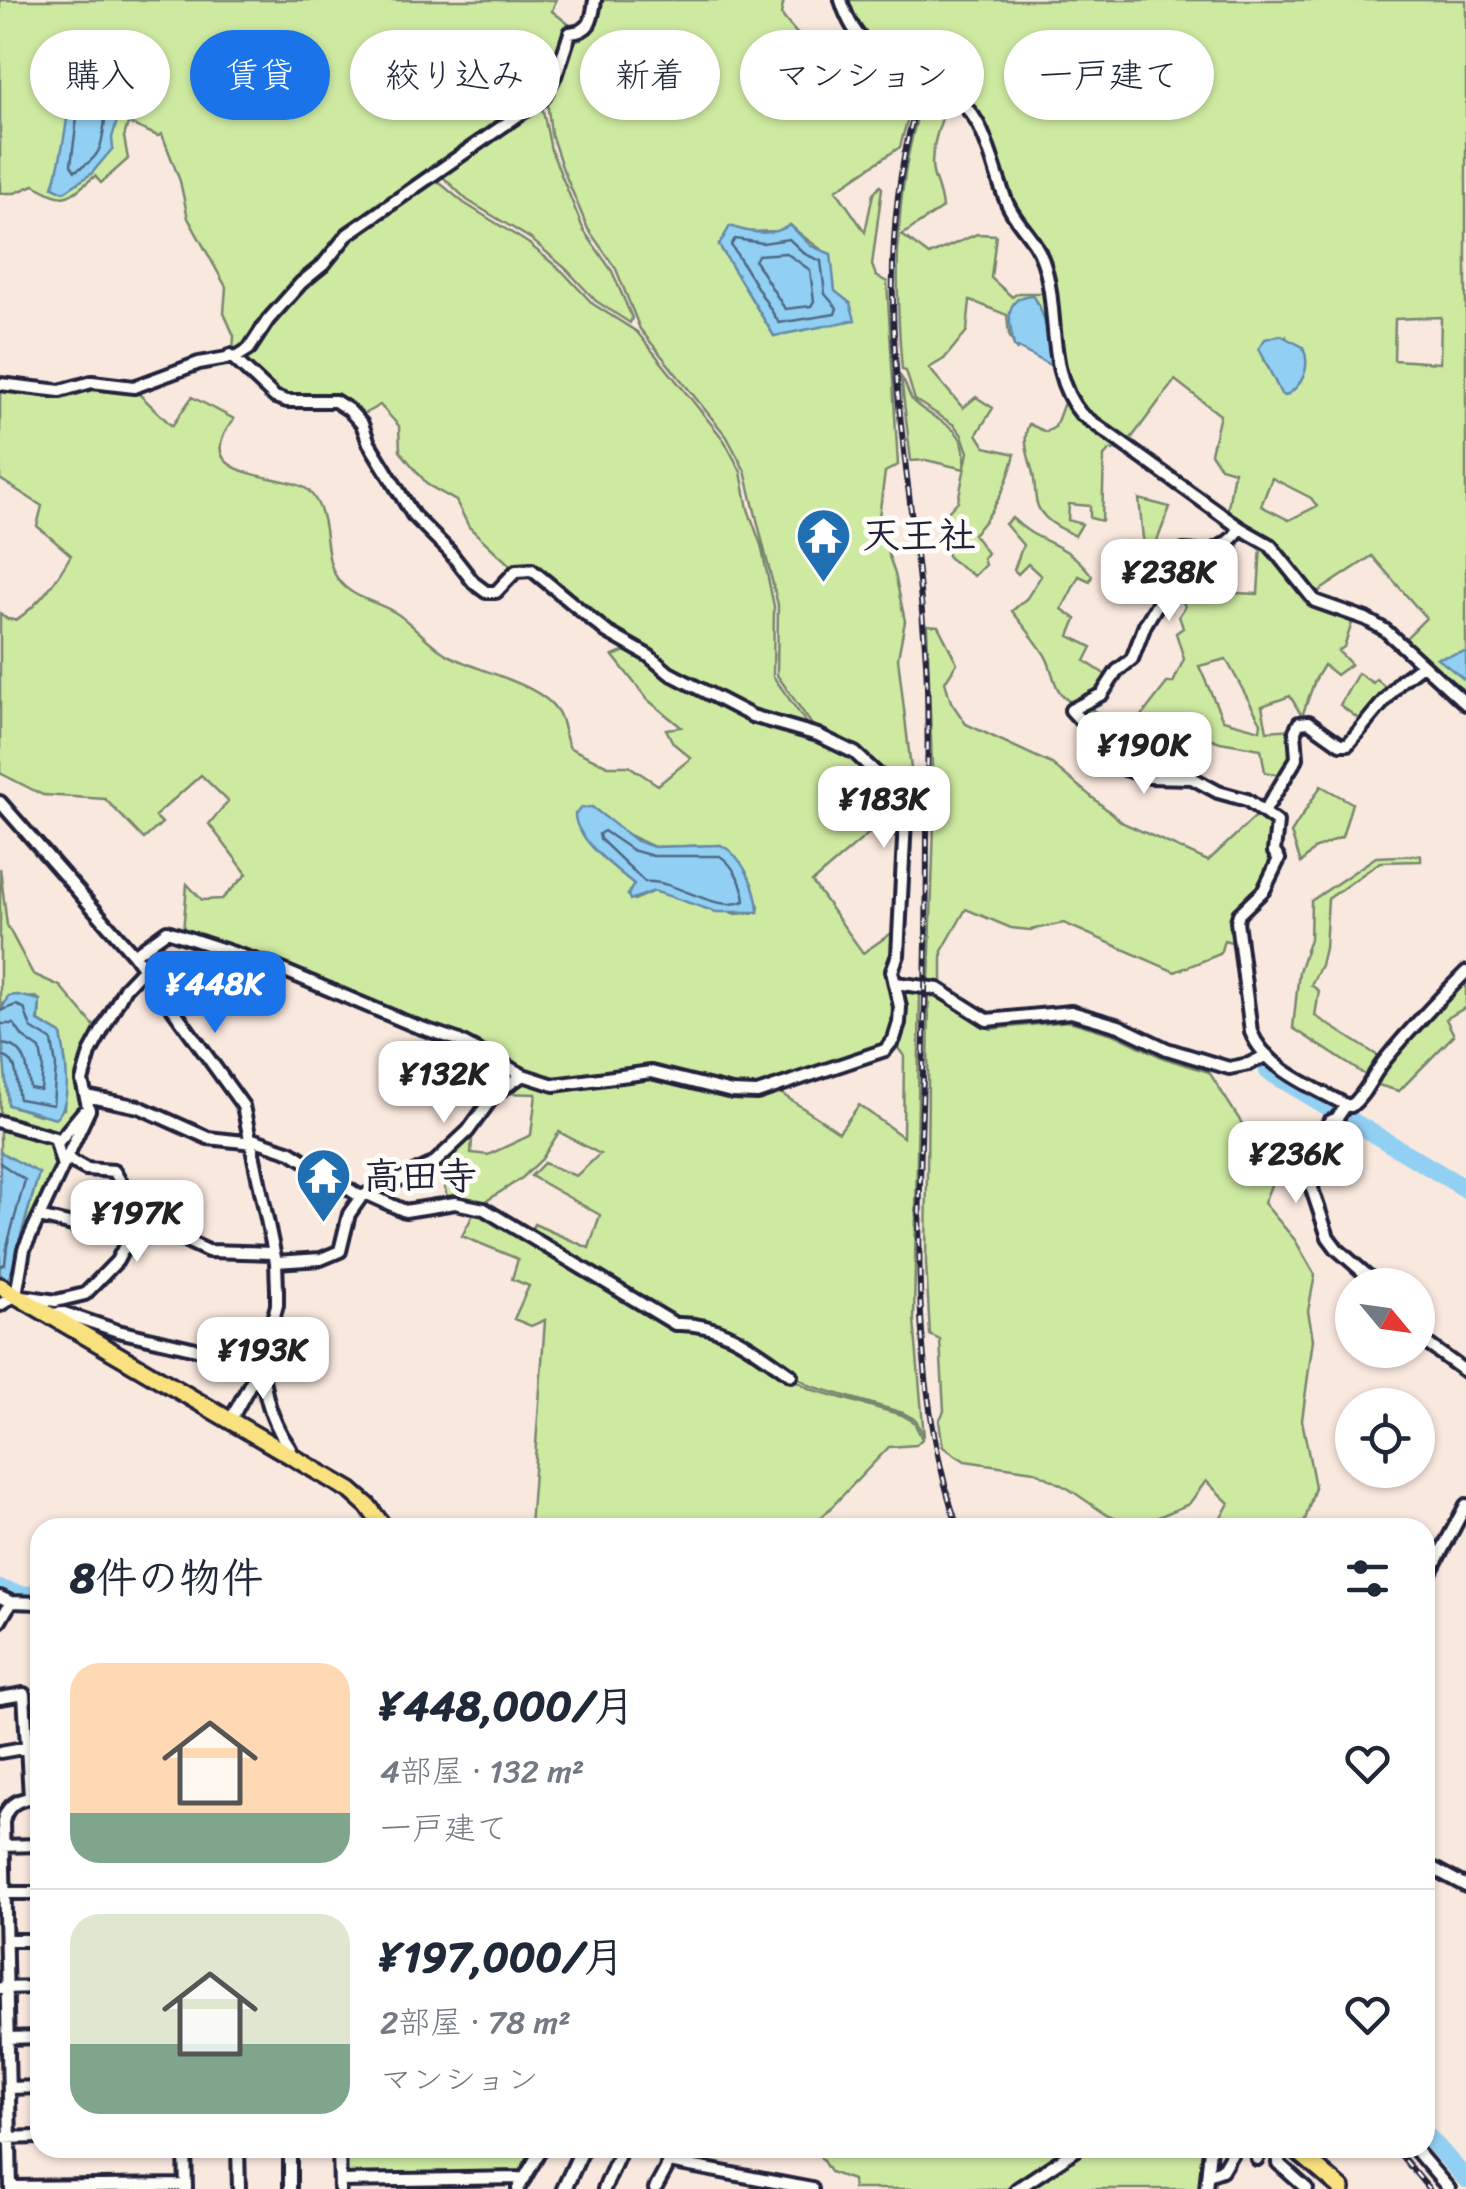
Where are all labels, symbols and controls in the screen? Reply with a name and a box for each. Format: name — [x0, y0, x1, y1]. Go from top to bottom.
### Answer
chip: 購入 — [30, 30, 170, 120]
chip: 賃貸 — [190, 30, 330, 120]
chip: 絞り込み — [350, 30, 560, 120]
chip: 新着 — [580, 30, 720, 120]
chip: マンション — [740, 30, 984, 120]
chip: 一戸建て — [1004, 30, 1214, 120]
place label: 天王社 — [862, 502, 976, 569]
temple icon: 天王社 — [793, 505, 853, 584]
pin: ¥238K — [1099, 539, 1239, 624]
text: ¥238K — [1123, 543, 1215, 600]
pin: ¥190K — [1074, 712, 1214, 797]
text: ¥190K — [1099, 716, 1189, 773]
pin: ¥183K — [814, 766, 954, 851]
text: ¥183K — [840, 770, 928, 827]
pin: ¥448K — [145, 951, 285, 1036]
text: ¥448K — [167, 955, 263, 1012]
pin: ¥132K — [374, 1041, 514, 1126]
text: ¥132K — [401, 1045, 487, 1102]
pin: ¥236K — [1226, 1121, 1366, 1206]
text: ¥236K — [1250, 1125, 1342, 1182]
place label: 高田寺 — [363, 1143, 477, 1210]
temple icon: 高田寺 — [294, 1146, 354, 1225]
pin: ¥197K — [67, 1180, 207, 1265]
text: ¥197K — [93, 1184, 181, 1241]
north arrow — [1335, 1268, 1435, 1368]
map controls — [1335, 1268, 1435, 1488]
pin: ¥193K — [193, 1317, 333, 1402]
text: ¥193K — [219, 1321, 307, 1378]
button: locate — [1335, 1388, 1435, 1488]
text: 8件の物件 — [70, 1541, 263, 1615]
icon: filters — [1340, 1551, 1395, 1606]
text: ¥448,000/月 — [380, 1669, 635, 1743]
icon: home — [150, 1703, 270, 1823]
icon: heart — [1340, 1736, 1395, 1791]
text: 4部屋 · 132 m² — [380, 1743, 584, 1800]
text: 一戸建て — [380, 1800, 508, 1857]
text: ¥197,000/月 — [380, 1920, 625, 1994]
icon: home — [150, 1954, 270, 2074]
icon: heart — [1340, 1987, 1395, 2042]
text: 2部屋 · 78 m² — [380, 1994, 571, 2051]
text: マンション — [380, 2051, 539, 2108]

